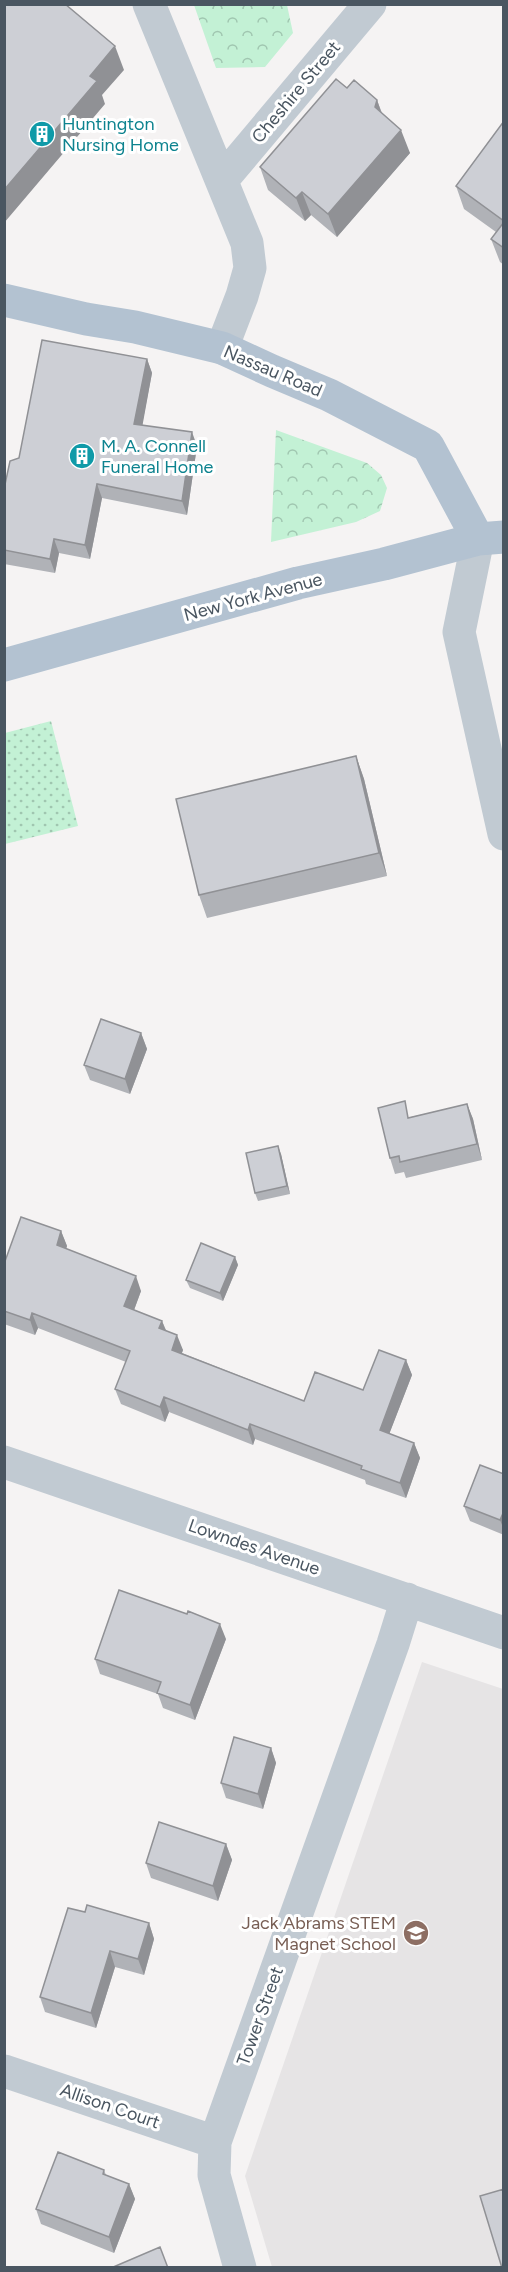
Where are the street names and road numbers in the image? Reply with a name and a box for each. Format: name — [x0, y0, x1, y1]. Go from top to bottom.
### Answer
street label: Cheshire Street — [247, 36, 345, 147]
street label: Nassau Road — [220, 340, 326, 402]
street label: New York Avenue — [181, 568, 325, 626]
street label: Lowndes Avenue — [185, 1514, 323, 1580]
street label: Tower Street — [232, 1963, 288, 2068]
street label: Allison Court — [57, 2079, 163, 2133]

